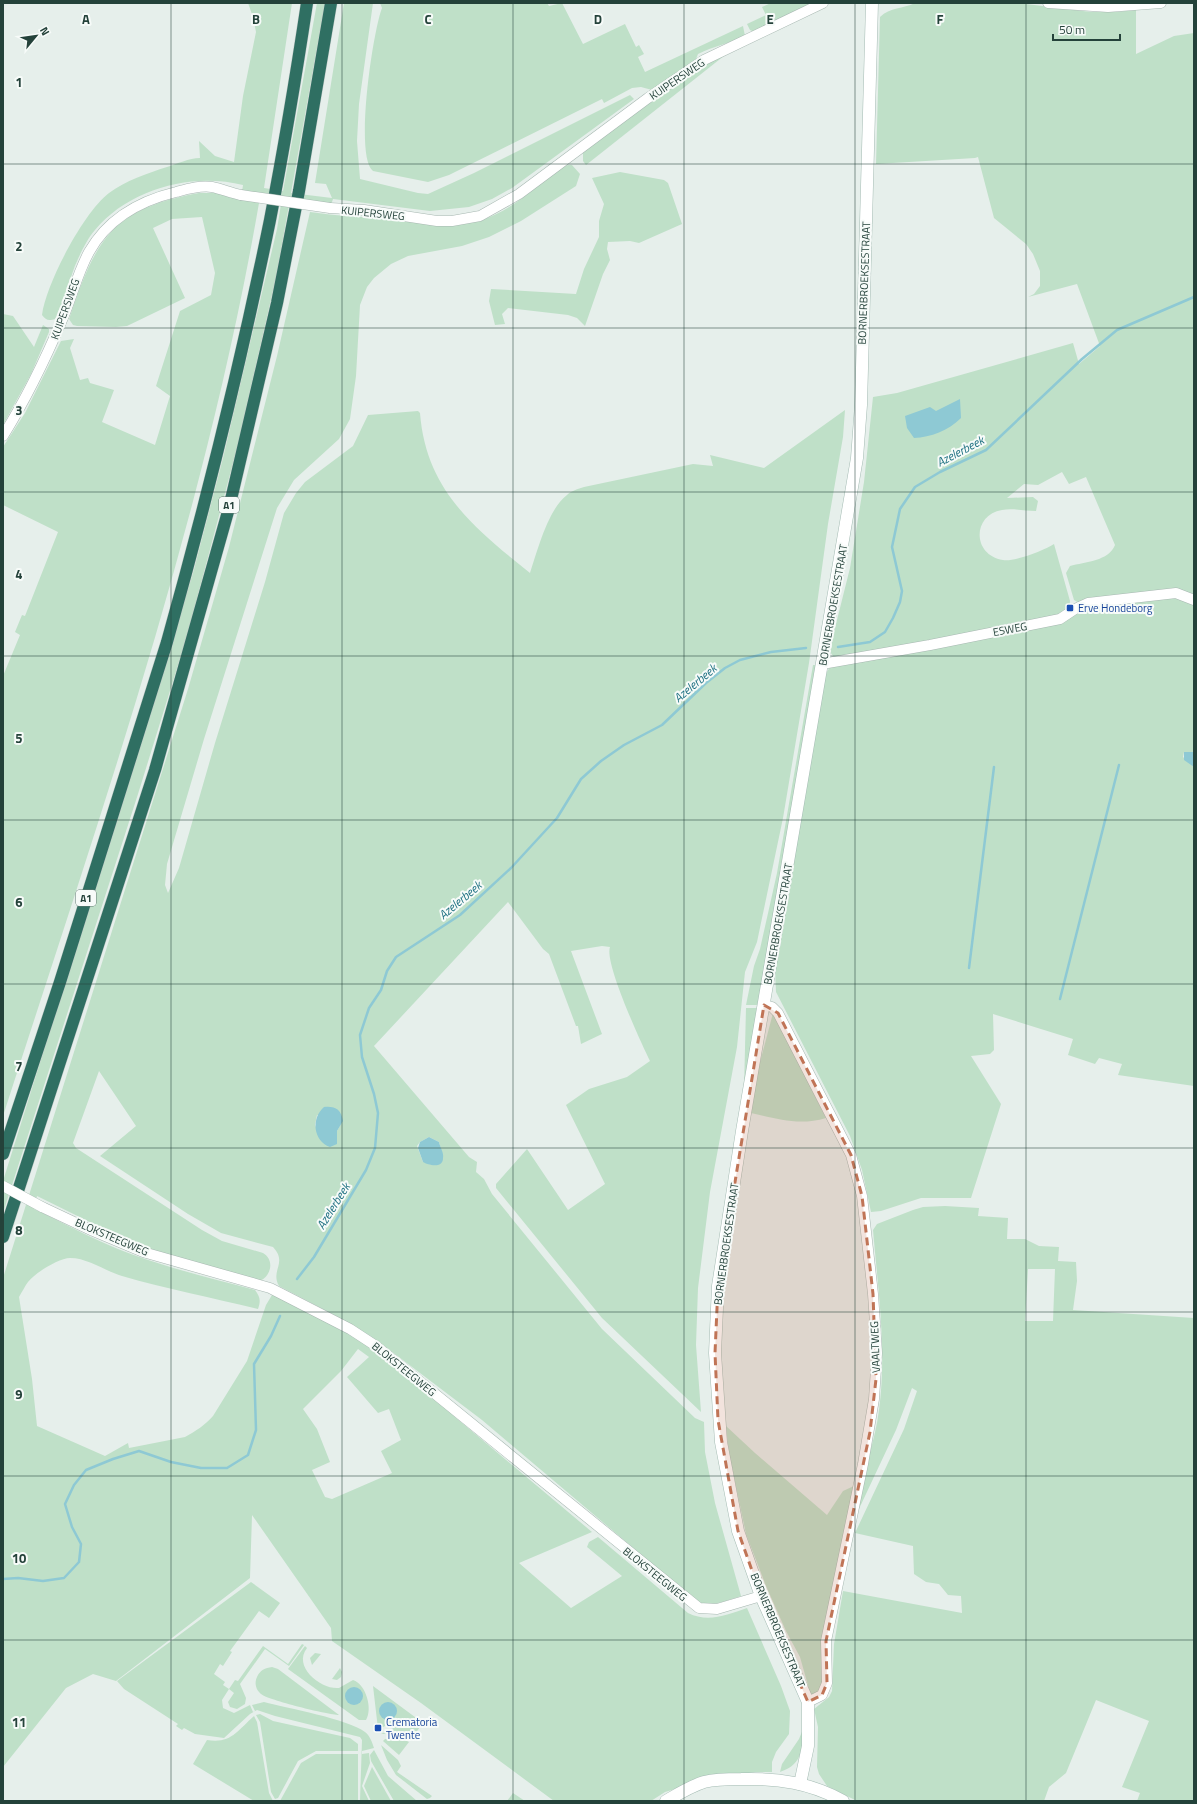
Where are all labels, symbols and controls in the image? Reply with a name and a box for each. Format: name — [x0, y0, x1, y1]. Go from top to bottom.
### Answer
text: A — [82, 9, 90, 29]
text: B — [252, 9, 260, 29]
text: C — [424, 9, 432, 29]
text: D — [594, 9, 602, 29]
text: E — [766, 9, 774, 29]
text: F — [937, 9, 944, 29]
north arrow — [16, 16, 56, 56]
scale bar — [1053, 16, 1120, 42]
text: 50 m — [1059, 20, 1085, 39]
text: N — [36, 24, 54, 38]
street label: KUIPERSWEG — [646, 54, 708, 104]
text: 1 — [15, 72, 23, 92]
street label: KUIPERSWEG — [340, 202, 406, 224]
street label: BORNERBROEKSESTRAAT — [854, 221, 874, 345]
text: 2 — [15, 236, 23, 256]
street label: KUIPERSWEG — [47, 276, 84, 342]
text: 3 — [15, 400, 23, 420]
water label: Azelerbeek — [933, 430, 989, 471]
road number: A1 — [219, 497, 239, 513]
street label: BORNERBROEKSESTRAAT — [814, 543, 852, 667]
text: 4 — [15, 564, 23, 584]
place label: Erve Hondeborg — [1078, 600, 1153, 616]
marker: Erve Hondeborg — [1065, 603, 1075, 613]
street label: ESWEG — [992, 618, 1029, 640]
water label: Azelerbeek — [669, 658, 722, 707]
text: 5 — [15, 728, 23, 748]
street label: BORNERBROEKSESTRAAT — [759, 862, 797, 986]
water label: Azelerbeek — [434, 875, 487, 924]
road number: A1 — [76, 890, 96, 906]
text: 6 — [15, 892, 23, 912]
text: 7 — [15, 1056, 23, 1076]
water label: Azelerbeek — [311, 1178, 356, 1233]
street label: BORNERBROEKSESTRAAT — [710, 1182, 743, 1306]
street label: BLOKSTEEGWEG — [73, 1214, 151, 1260]
text: 8 — [15, 1220, 23, 1240]
street label: VAALTWEG — [866, 1321, 884, 1373]
street label: BLOKSTEEGWEG — [368, 1338, 440, 1400]
text: 9 — [15, 1384, 23, 1404]
street label: BLOKSTEEGWEG — [619, 1543, 691, 1605]
text: 10 — [12, 1548, 26, 1568]
street label: BORNERBROEKSESTRAAT — [747, 1570, 809, 1690]
text: 11 — [12, 1712, 26, 1732]
place label: Crematoria Twente — [386, 1714, 438, 1743]
marker: Crematoria Twente — [373, 1723, 383, 1733]

